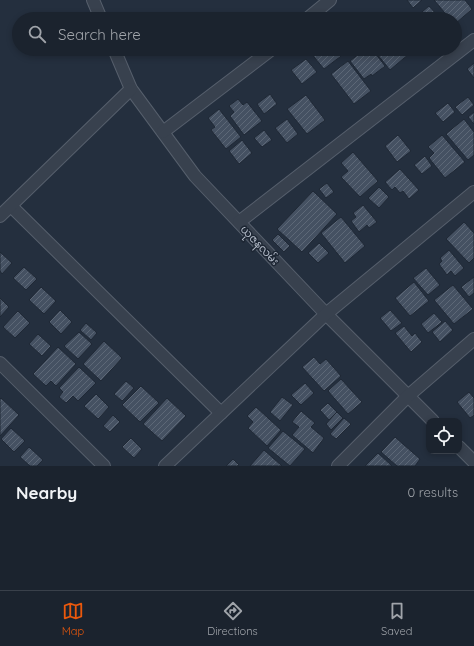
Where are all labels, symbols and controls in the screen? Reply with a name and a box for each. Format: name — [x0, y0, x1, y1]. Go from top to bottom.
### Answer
search box — [12, 12, 462, 56]
icon: search — [26, 23, 48, 45]
text: Search here — [58, 25, 141, 44]
street label: ယုဇနလမ်း — [236, 222, 282, 269]
map controls — [426, 418, 462, 454]
button: locate — [426, 418, 462, 454]
text: Nearby — [16, 482, 77, 503]
text: 0 results — [407, 484, 458, 500]
tab: Map — [62, 600, 84, 638]
tab: Directions — [207, 600, 258, 638]
tab: Saved — [381, 600, 412, 638]

